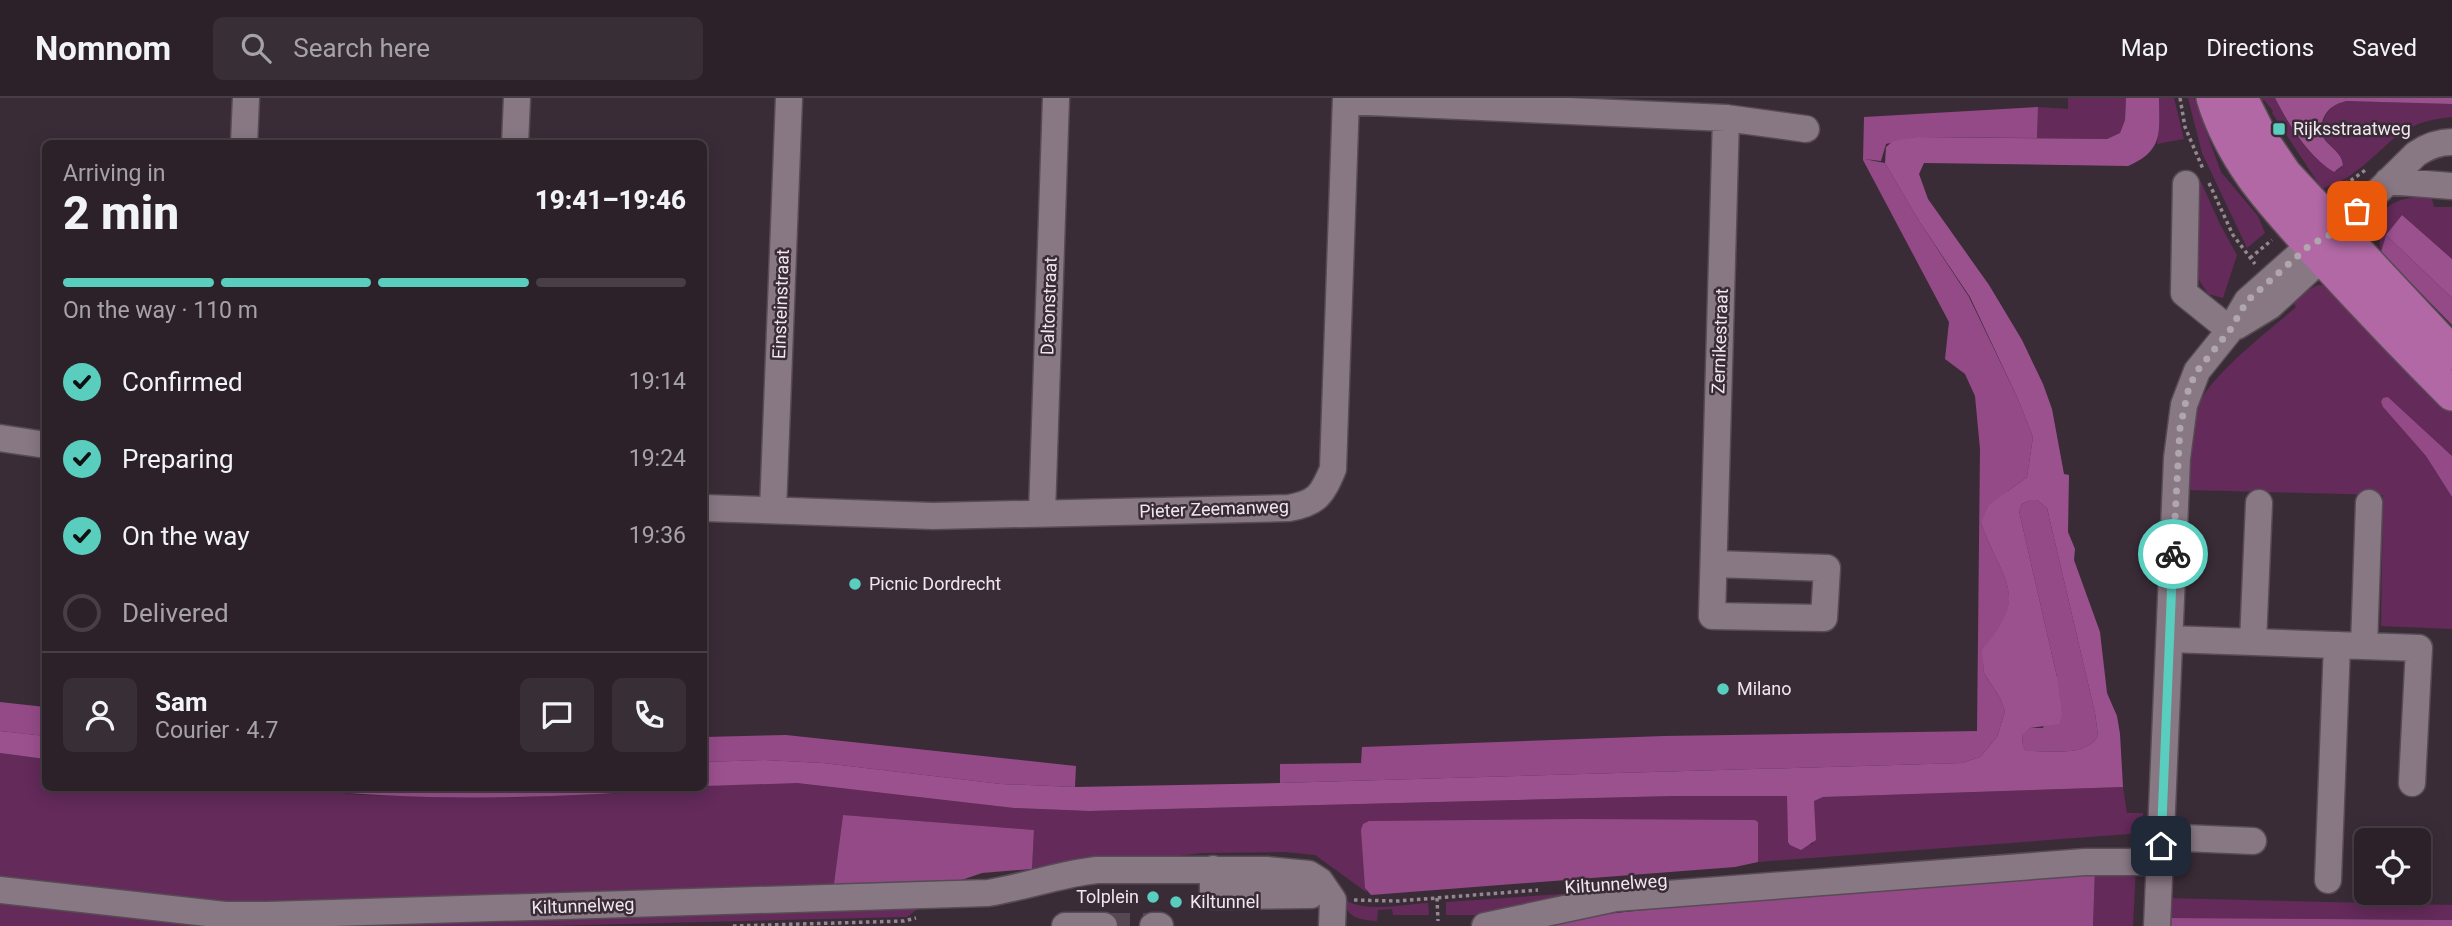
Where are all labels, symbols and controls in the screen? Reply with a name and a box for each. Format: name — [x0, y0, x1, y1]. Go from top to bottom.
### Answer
search box — [213, 17, 703, 80]
text: Nomnom — [35, 29, 171, 68]
icon: search — [237, 29, 275, 67]
text: Search here — [293, 33, 430, 63]
text: Map — [2121, 34, 2168, 62]
text: Directions — [2206, 34, 2314, 62]
text: Saved — [2352, 34, 2417, 62]
place label: Rijksstraatweg — [2293, 118, 2411, 139]
marker: Rijksstraatweg — [2271, 121, 2287, 137]
text: Arriving in — [63, 160, 166, 187]
pin — [2327, 181, 2387, 241]
text: 19:41–19:46 — [535, 185, 686, 215]
text: 2 min — [63, 186, 179, 240]
icon: bag — [2338, 192, 2376, 230]
street label: Einsteinstraat — [768, 249, 793, 359]
street label: Daltonstraat — [1036, 256, 1061, 355]
street label: Zernikestraat — [1707, 288, 1732, 394]
text: On the way · 110 m — [63, 297, 258, 324]
icon: check — [63, 363, 101, 401]
text: Confirmed — [122, 367, 243, 397]
text: 19:14 — [629, 368, 686, 395]
icon: check — [63, 440, 101, 478]
text: Preparing — [122, 444, 234, 474]
text: 19:24 — [629, 445, 686, 472]
street label: Pieter Zeemanweg — [1139, 495, 1289, 522]
icon: check — [63, 517, 101, 555]
courier — [2138, 519, 2208, 589]
text: On the way — [122, 521, 250, 551]
text: 19:36 — [629, 522, 686, 549]
icon: bike — [2154, 535, 2192, 573]
place label: Picnic Dordrecht — [869, 573, 1001, 594]
marker: Picnic Dordrecht — [847, 576, 863, 592]
text: Delivered — [122, 598, 229, 628]
button: person — [63, 678, 137, 752]
button: chat — [520, 678, 594, 752]
button: phone — [612, 678, 686, 752]
place label: Milano — [1737, 678, 1791, 699]
marker: Milano — [1715, 681, 1731, 697]
text: Sam — [155, 687, 207, 717]
text: Courier · 4.7 — [155, 717, 278, 744]
pin — [2131, 816, 2191, 876]
icon: home — [2142, 827, 2180, 865]
map controls — [2354, 828, 2431, 905]
button: locate — [2354, 828, 2431, 905]
street label: Kiltunnelweg — [1564, 869, 1668, 898]
place label: Tolplein — [1076, 886, 1139, 907]
marker: Tolplein — [1145, 889, 1161, 905]
place label: Kiltunnel — [1190, 891, 1260, 912]
street label: Kiltunnelweg — [531, 893, 635, 918]
marker: Kiltunnel — [1168, 894, 1184, 910]

